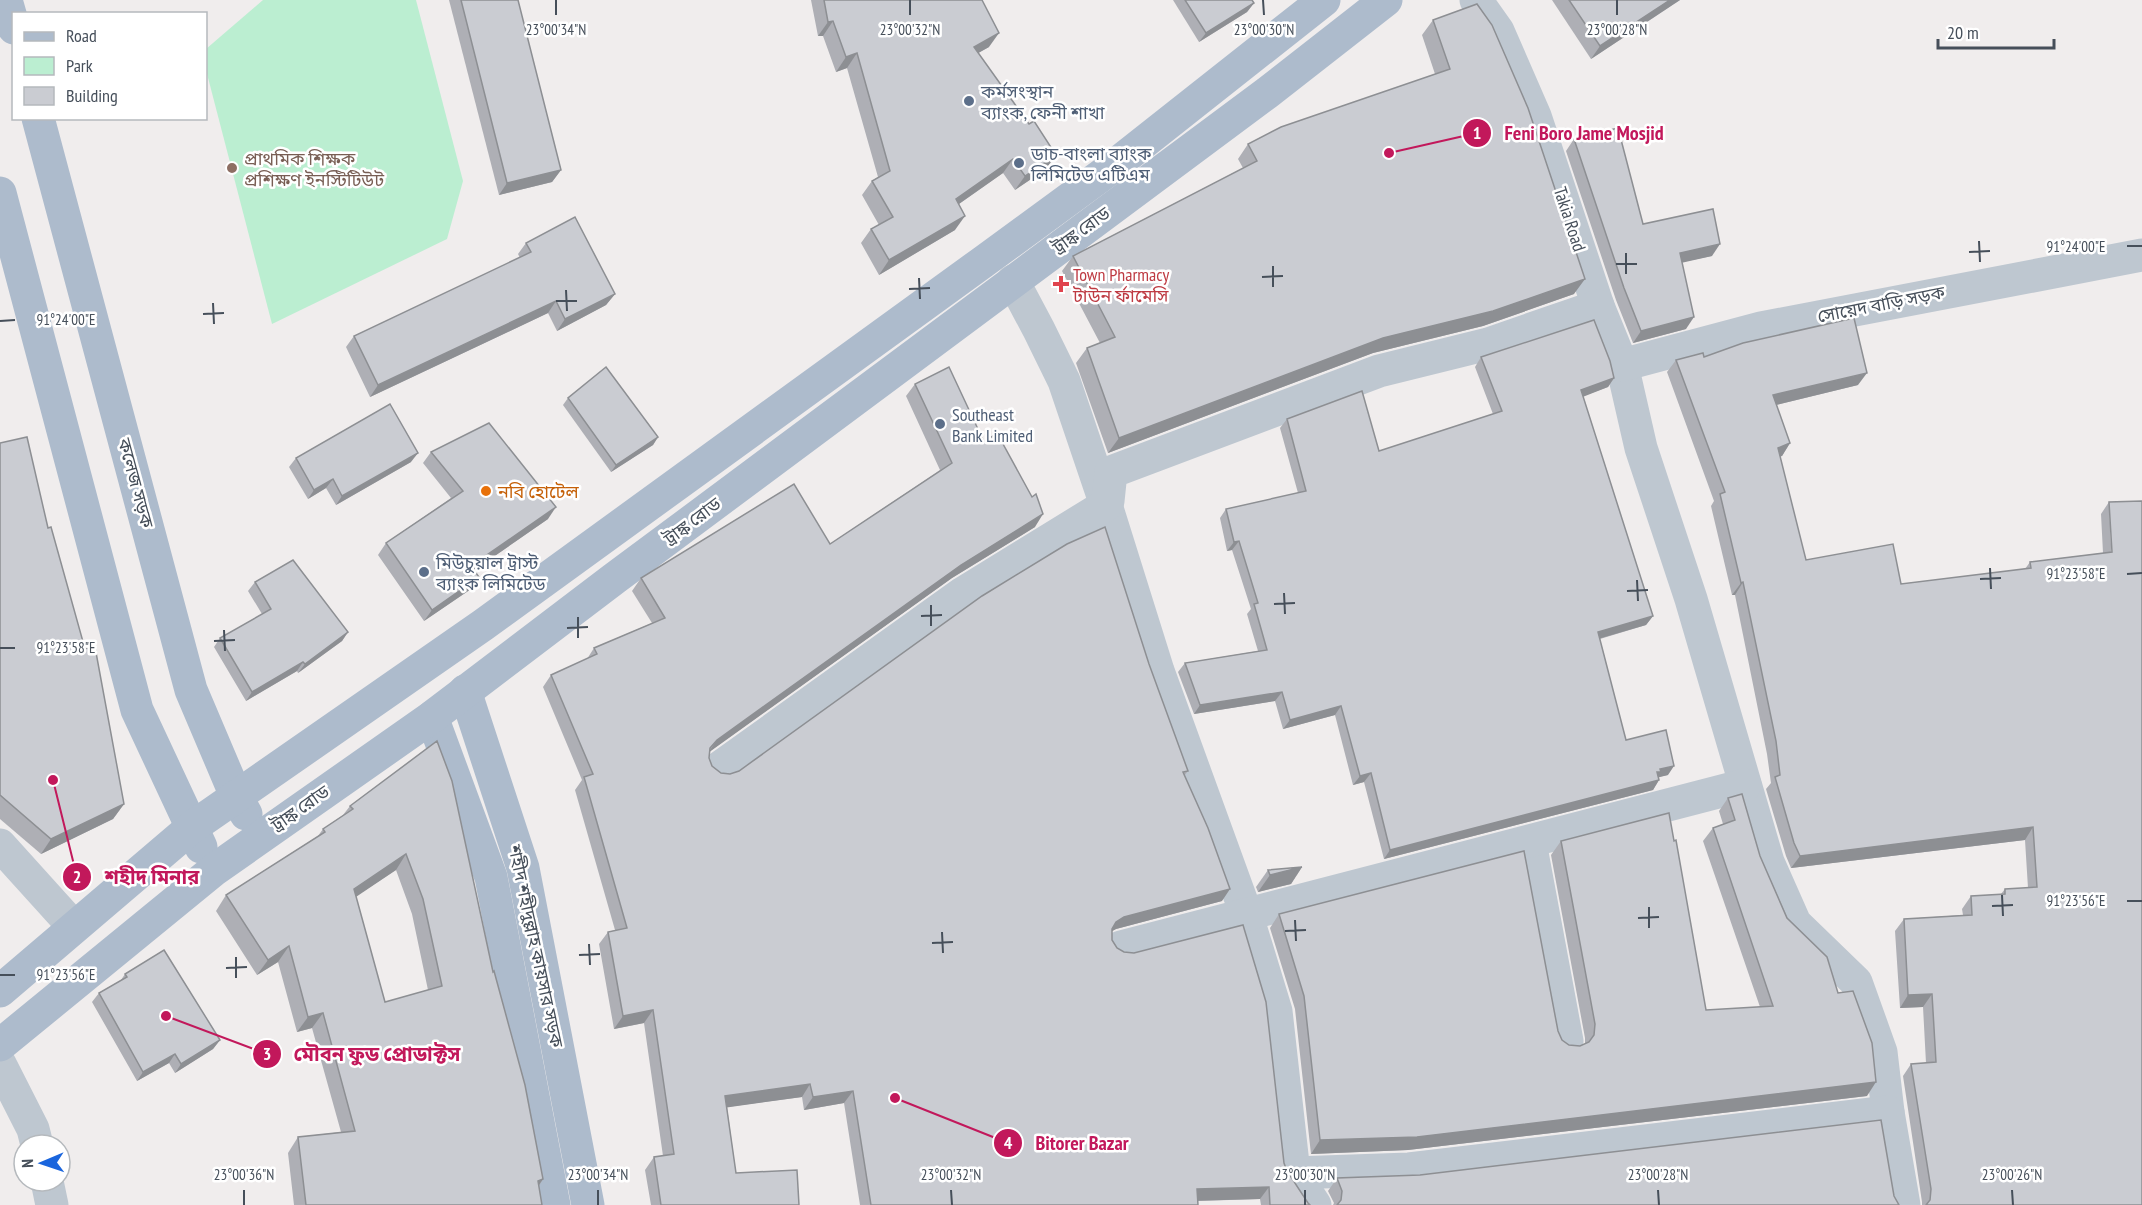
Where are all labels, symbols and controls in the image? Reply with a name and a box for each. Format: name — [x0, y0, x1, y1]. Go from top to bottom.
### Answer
legend — [12, 12, 207, 120]
scale bar — [1938, 12, 2054, 50]
text: 23°00'34"N — [526, 20, 586, 39]
text: 23°00'32"N — [880, 20, 940, 39]
text: 23°00'30"N — [1234, 20, 1294, 39]
text: 23°00'28"N — [1587, 20, 1647, 39]
text: 20 m — [1947, 21, 1979, 44]
text: Road — [66, 24, 97, 47]
text: Park — [66, 54, 93, 77]
place label: কর্মসংস্থান ব্যাংক, ফেনী শাখা — [980, 80, 1105, 124]
text: Building — [66, 84, 118, 107]
marker: কর্মসংস্থান ব্যাংক, ফেনী শাখা — [962, 94, 976, 108]
callout: Feni Boro Jame Mosjid — [1462, 114, 1675, 152]
text: Feni Boro Jame Mosjid — [1504, 120, 1664, 146]
text: 1 — [1473, 121, 1481, 144]
place label: ডাচ-বাংলা ব্যাংক লিমিটেড এটিএম — [1030, 142, 1152, 186]
place label: প্রাথমিক শিক্ষক প্রশিক্ষণ ইনস্টিটিউট — [244, 147, 385, 191]
marker: ডাচ-বাংলা ব্যাংক লিমিটেড এটিএম — [1012, 156, 1026, 170]
marker: প্রাথমিক শিক্ষক প্রশিক্ষণ ইনস্টিটিউট — [225, 161, 239, 175]
street label: Takia Road — [1549, 184, 1591, 254]
street label: ট্রাঙ্ক রোড — [1047, 201, 1115, 259]
text: 91°24'00"E — [2046, 237, 2106, 256]
place label: Town Pharmacy টাউন র্ফামেসি — [1072, 263, 1169, 307]
marker: Town Pharmacy টাউন র্ফামেসি — [1054, 277, 1068, 291]
street label: সোয়েদ বাড়ি সড়ক — [1815, 280, 1947, 328]
text: 91°24'00"E — [36, 310, 96, 329]
place label: Southeast Bank Limited — [952, 403, 1033, 447]
marker: Southeast Bank Limited — [933, 417, 947, 431]
street label: কলেজ সড়ক — [113, 435, 159, 531]
place label: নবি হোটেল — [497, 480, 579, 503]
marker: নবি হোটেল — [479, 484, 493, 498]
street label: ট্রাঙ্ক রোড — [658, 492, 725, 551]
place label: মিউচুয়াল ট্রাস্ট ব্যাংক লিমিটেড — [435, 551, 546, 595]
text: 91°23'58"E — [2046, 564, 2106, 583]
marker: মিউচুয়াল ট্রাস্ট ব্যাংক লিমিটেড — [417, 565, 431, 579]
text: 91°23'58"E — [36, 638, 96, 657]
street label: ট্রাঙ্ক রোড — [266, 780, 334, 837]
street label: শহীদ শহীদুল্লাহ কায়সার সড়ক — [503, 841, 569, 1050]
callout: শহীদ মিনার — [62, 858, 211, 896]
text: শহীদ মিনার — [104, 864, 200, 890]
text: 2 — [73, 865, 81, 888]
text: 91°23'56"E — [2046, 891, 2106, 910]
text: 91°23'56"E — [36, 965, 96, 984]
callout: মৌবন ফুড প্রোডাক্টস — [252, 1035, 472, 1073]
text: মৌবন ফুড প্রোডাক্টস — [294, 1041, 462, 1067]
text: 3 — [263, 1042, 271, 1065]
callout: Bitorer Bazar — [993, 1124, 1140, 1162]
text: Bitorer Bazar — [1035, 1130, 1129, 1156]
text: 4 — [1004, 1131, 1013, 1154]
north arrow — [12, 1133, 72, 1193]
text: N — [17, 1159, 37, 1168]
text: 23°00'36"N — [214, 1165, 274, 1184]
text: 23°00'34"N — [568, 1165, 628, 1184]
text: 23°00'32"N — [921, 1165, 981, 1184]
text: 23°00'30"N — [1275, 1165, 1335, 1184]
text: 23°00'28"N — [1628, 1165, 1688, 1184]
text: 23°00'26"N — [1982, 1165, 2042, 1184]

